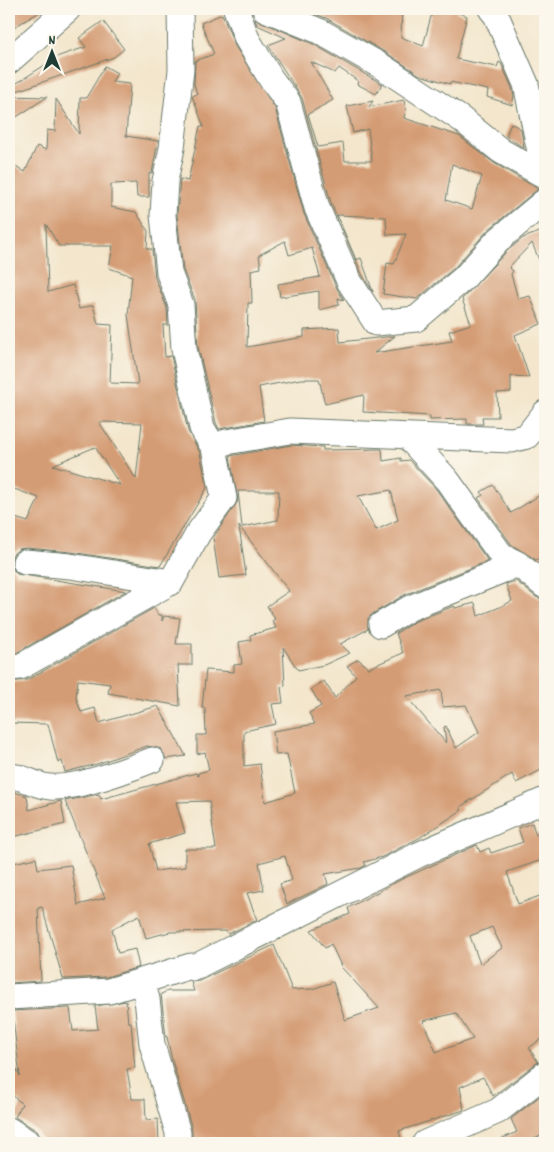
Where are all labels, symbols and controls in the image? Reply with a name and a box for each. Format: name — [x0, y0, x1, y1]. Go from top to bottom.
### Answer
north arrow — [28, 28, 78, 78]
text: N — [49, 31, 56, 51]

